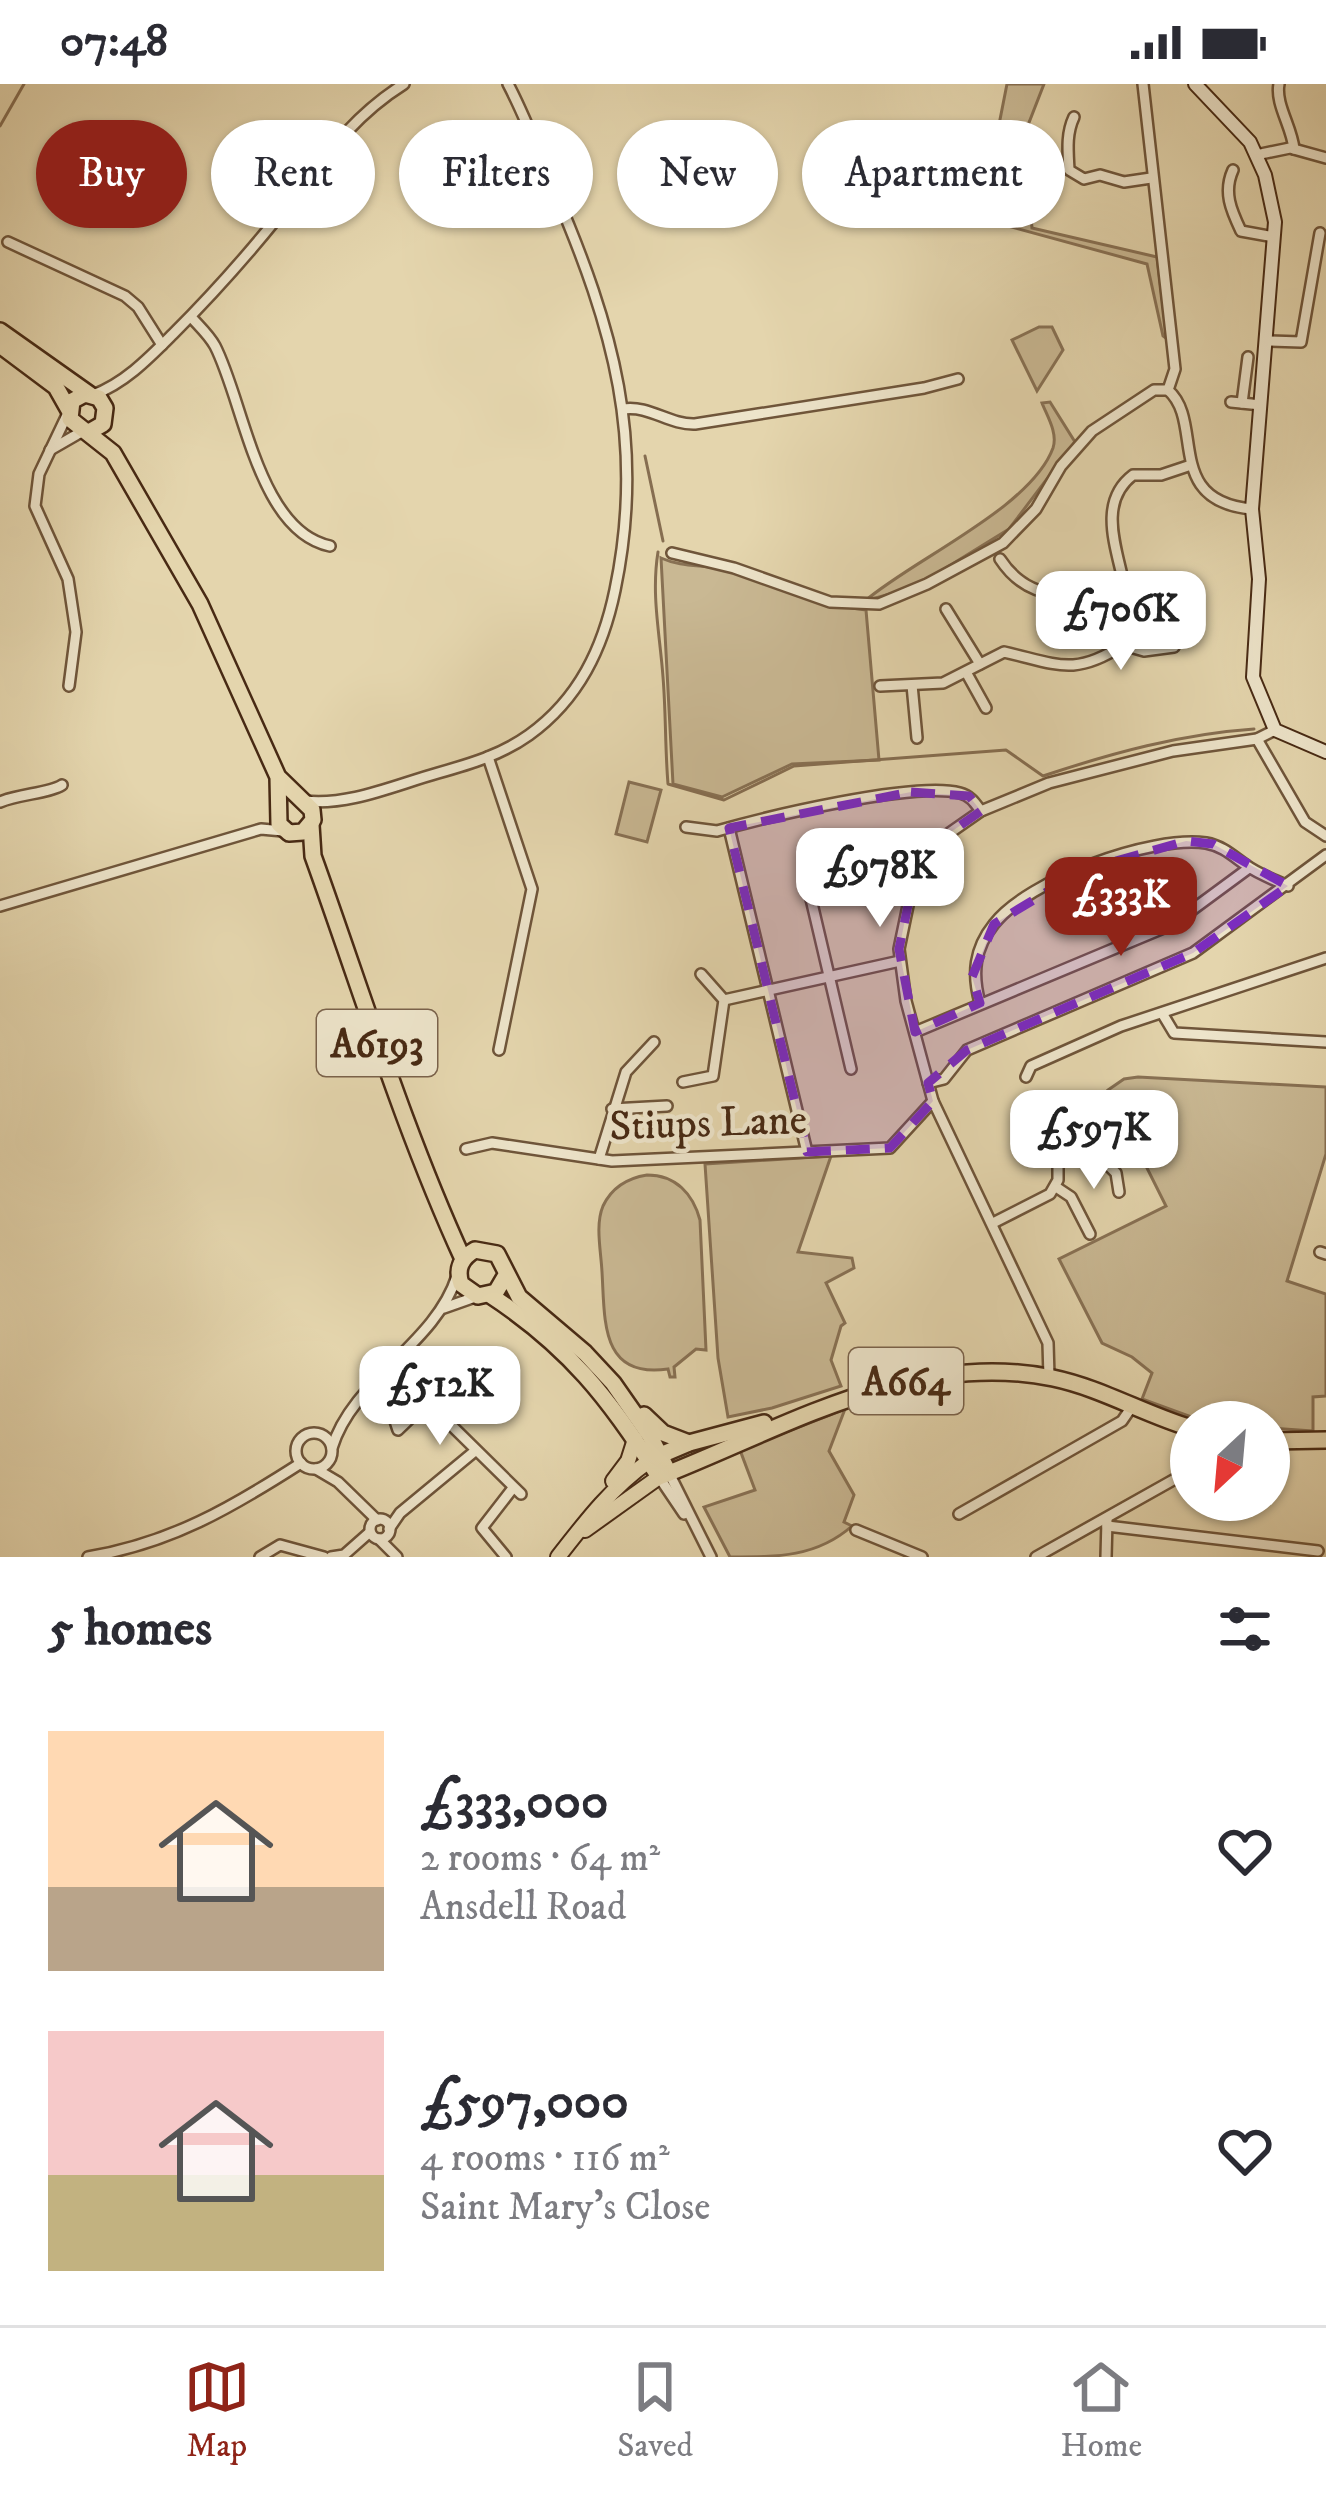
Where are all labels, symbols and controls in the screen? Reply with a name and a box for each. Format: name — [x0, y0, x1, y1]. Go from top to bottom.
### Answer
text: 07:48 — [60, 14, 168, 70]
chip: Buy — [36, 120, 187, 228]
chip: Rent — [211, 120, 375, 228]
chip: Filters — [399, 120, 593, 228]
chip: New — [617, 120, 778, 228]
chip: Apartment — [802, 120, 1065, 228]
pin: £706K — [1037, 571, 1205, 673]
text: £706K — [1063, 585, 1179, 634]
pin: £978K — [796, 828, 964, 930]
text: £978K — [823, 842, 937, 891]
pin: £333K — [1037, 857, 1205, 959]
text: £333K — [1072, 871, 1170, 920]
road number: A6193 — [317, 1010, 437, 1076]
pin: £597K — [1010, 1090, 1178, 1192]
street label: Stiups Lane — [608, 1095, 808, 1153]
text: £597K — [1037, 1104, 1151, 1153]
pin: £512K — [356, 1346, 524, 1448]
road number: A664 — [849, 1348, 963, 1414]
text: £512K — [386, 1360, 494, 1409]
north arrow — [1170, 1401, 1290, 1521]
map controls — [1170, 1401, 1290, 1521]
icon: filters — [1212, 1596, 1278, 1662]
text: 5 homes — [48, 1597, 212, 1661]
text: £333,000 — [420, 1770, 608, 1834]
icon: home — [144, 1779, 288, 1923]
icon: heart — [1212, 1818, 1278, 1884]
text: 2 rooms · 64 m² — [420, 1834, 660, 1883]
text: Ansdell Road — [420, 1883, 626, 1932]
text: £597,000 — [420, 2070, 629, 2134]
icon: home — [144, 2079, 288, 2223]
icon: heart — [1212, 2118, 1278, 2184]
text: 4 rooms · 116 m² — [420, 2134, 670, 2183]
text: Saint Mary's Close — [420, 2183, 710, 2232]
tab: Map — [184, 2354, 250, 2467]
tab: Saved — [617, 2354, 693, 2467]
tab: Home — [1061, 2354, 1142, 2467]

